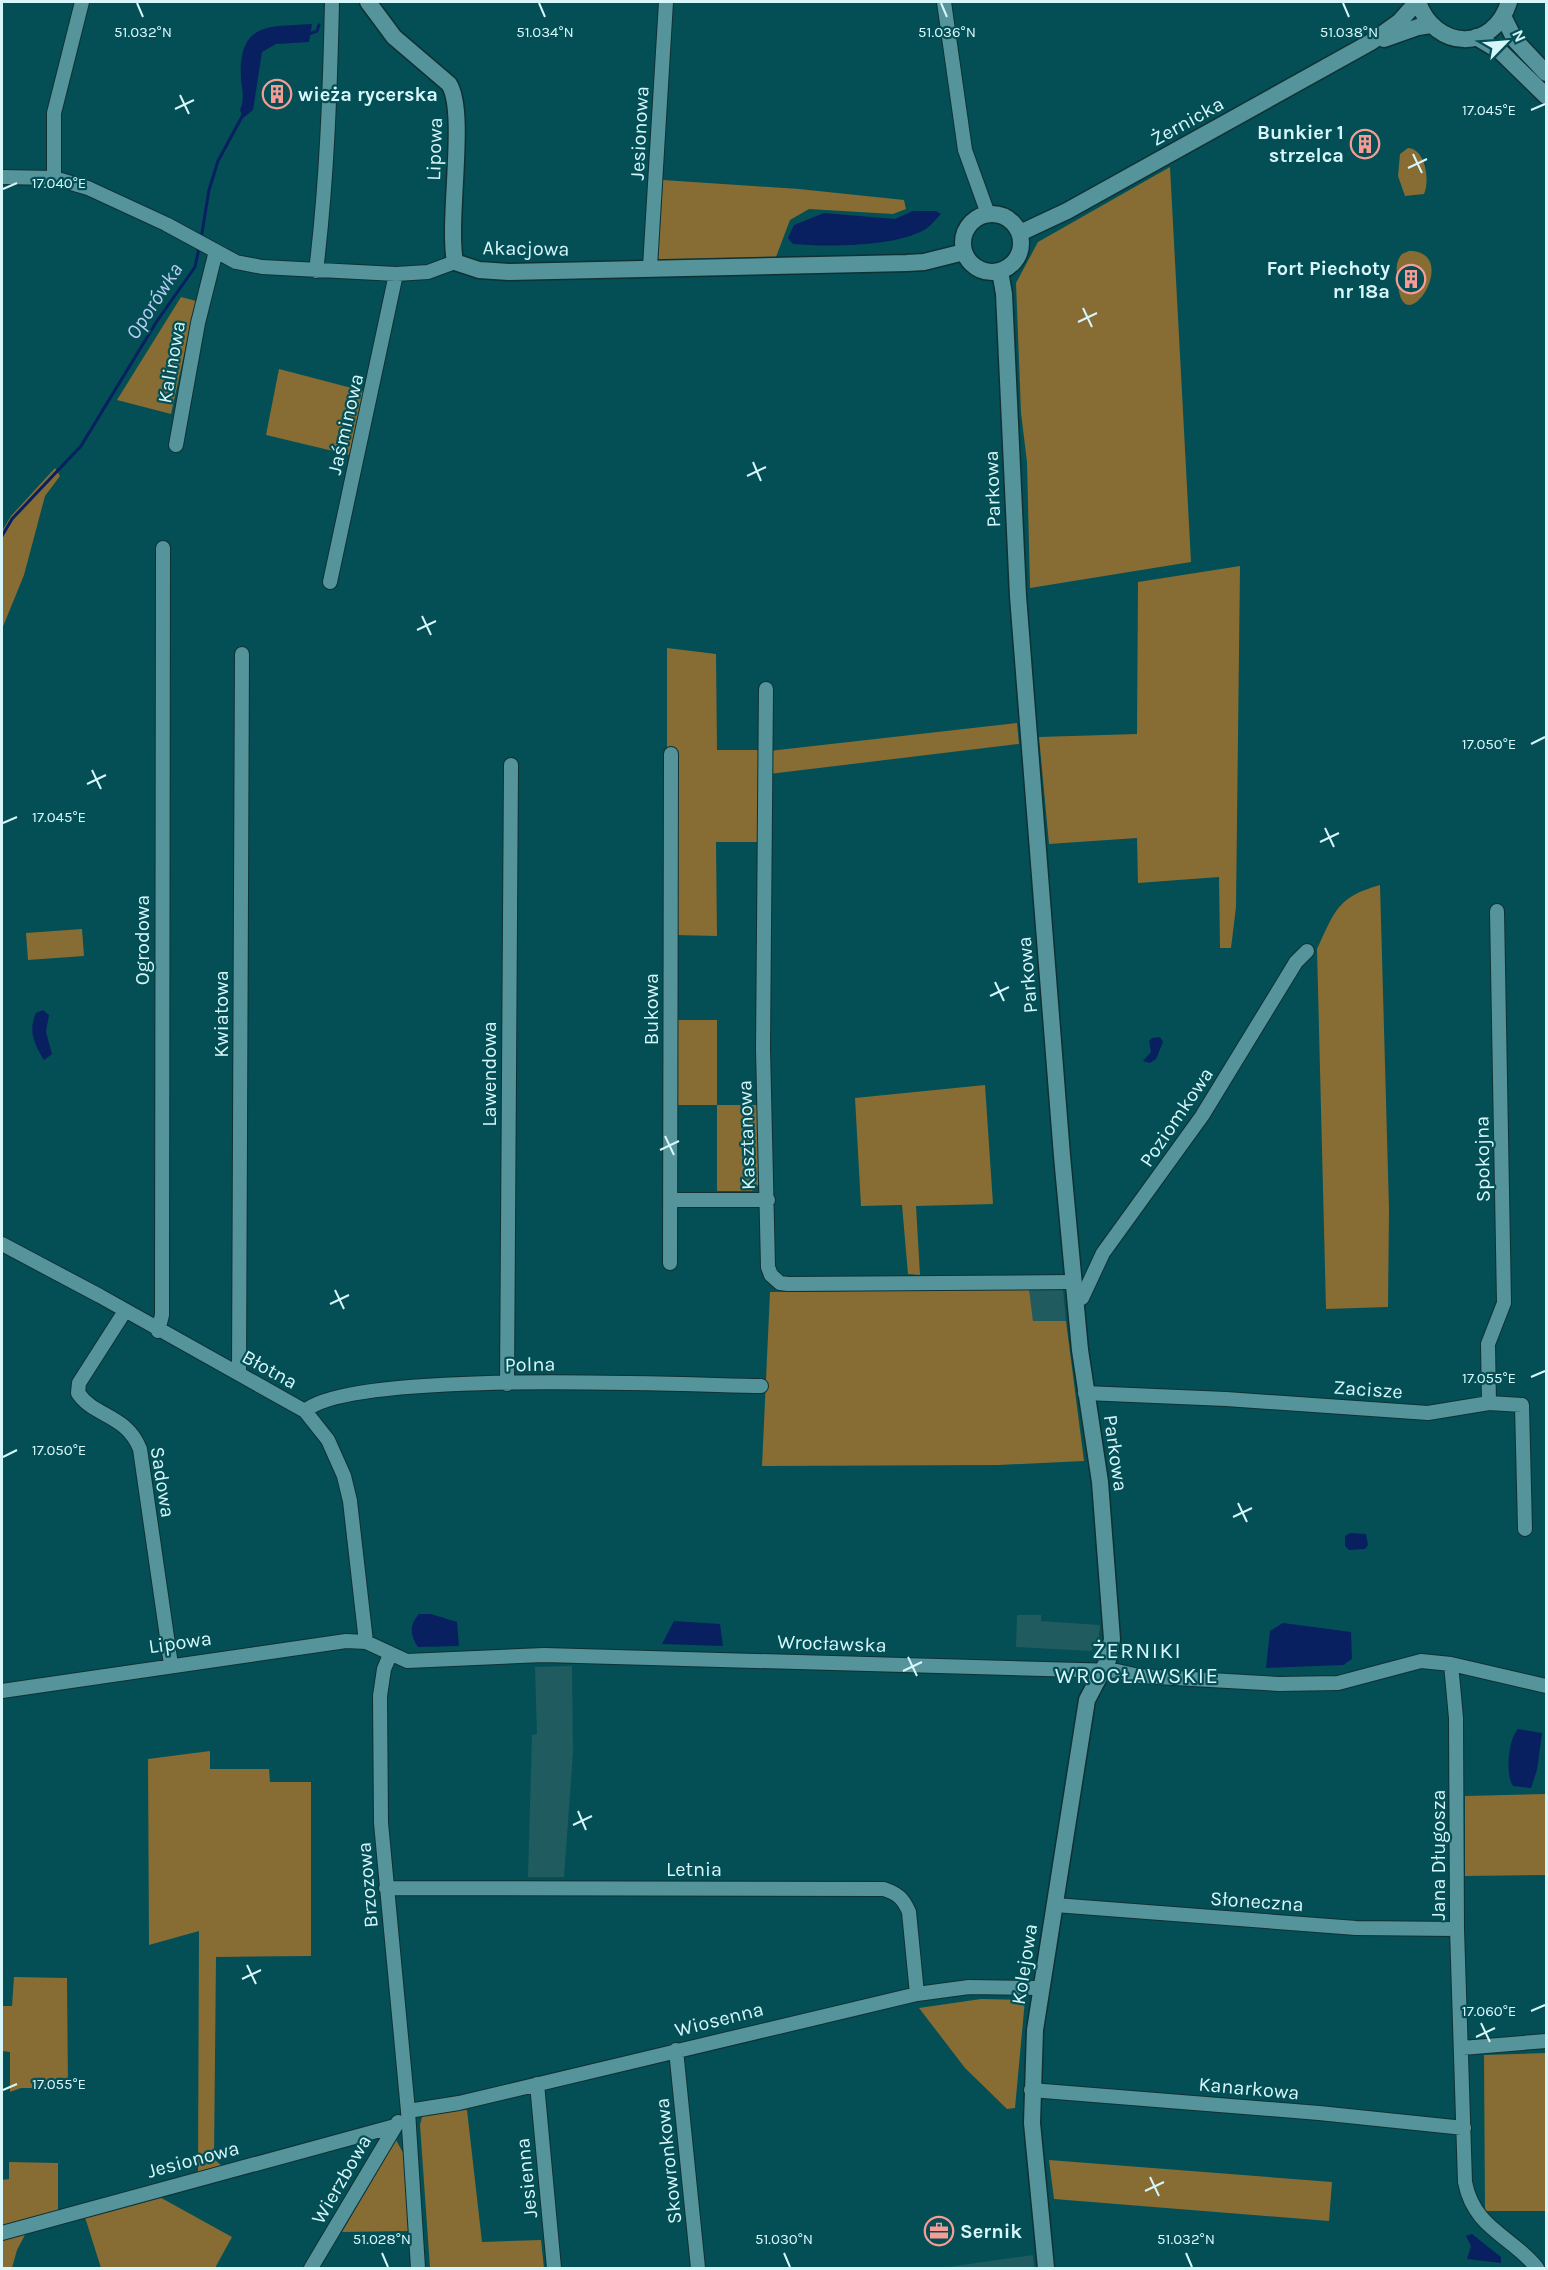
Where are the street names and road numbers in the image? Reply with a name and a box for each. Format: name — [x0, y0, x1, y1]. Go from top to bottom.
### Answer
street label: Jesionowa — [626, 85, 653, 181]
street label: Żernicka — [1147, 92, 1228, 151]
street label: Lipowa — [422, 117, 447, 181]
street label: Akacjowa — [482, 236, 570, 261]
street label: Kalinowa — [153, 319, 190, 405]
street label: Jaśminowa — [323, 371, 368, 477]
street label: Parkowa — [980, 450, 1005, 528]
street label: Ogrodowa — [131, 895, 154, 985]
street label: Parkowa — [1013, 936, 1042, 1014]
street label: Kwiatowa — [210, 970, 233, 1058]
street label: Bukowa — [640, 973, 663, 1045]
street label: Lawendowa — [478, 1021, 501, 1127]
street label: Poziomkowa — [1135, 1063, 1218, 1171]
street label: Kasztanowa — [733, 1080, 760, 1190]
street label: Spokojna — [1470, 1116, 1495, 1202]
street label: Błotna — [238, 1345, 301, 1394]
street label: Polna — [504, 1353, 556, 1376]
street label: Zacisze — [1333, 1376, 1403, 1403]
street label: Parkowa — [1099, 1413, 1132, 1493]
street label: Sadowa — [146, 1445, 179, 1519]
street label: Lipowa — [147, 1627, 213, 1658]
street label: Wrocławska — [777, 1630, 887, 1657]
street label: Jana Długosza — [1427, 1789, 1450, 1921]
street label: Brzozowa — [352, 1841, 383, 1929]
street label: Letnia — [666, 1858, 722, 1881]
street label: Słoneczna — [1209, 1887, 1305, 1916]
street label: Kolejowa — [1007, 1922, 1042, 2006]
street label: Wiosenna — [672, 1997, 766, 2042]
street label: Kanarkowa — [1198, 2073, 1300, 2104]
street label: Skowronkowa — [650, 2097, 687, 2225]
street label: Wierzbowa — [307, 2131, 376, 2228]
street label: Jesionowa — [145, 2136, 242, 2183]
street label: Jesienna — [511, 2137, 542, 2219]

